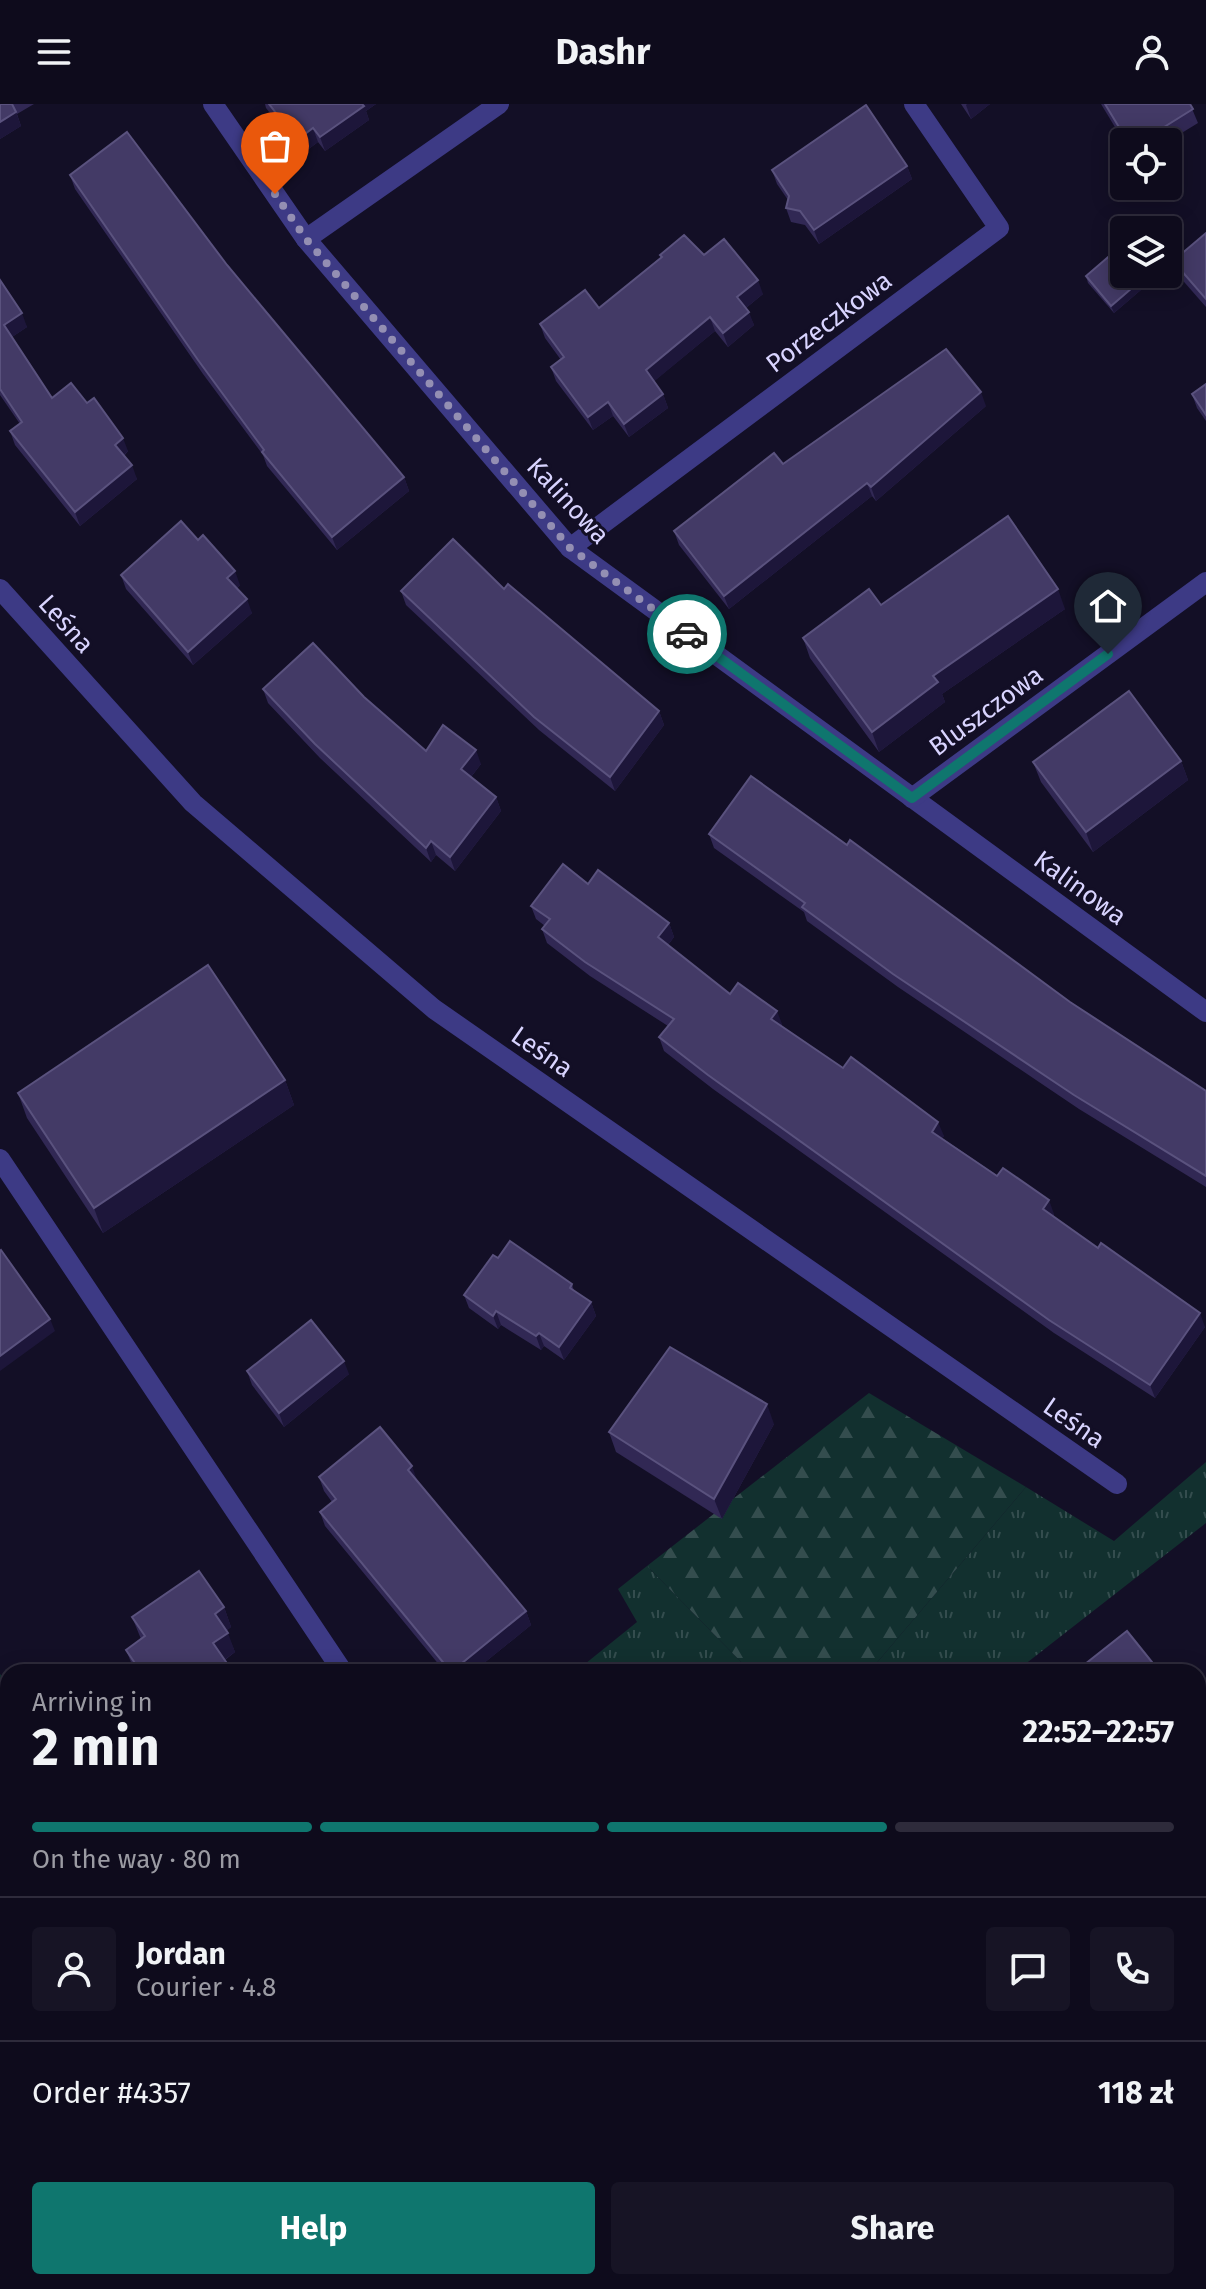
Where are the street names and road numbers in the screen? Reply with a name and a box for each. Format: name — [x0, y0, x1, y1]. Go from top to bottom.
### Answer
street label: Porzeczkowa — [760, 265, 898, 379]
street label: Kalinowa — [520, 451, 616, 551]
street label: Leśna — [32, 588, 100, 660]
street label: Bluszczowa — [923, 659, 1049, 763]
street label: Kalinowa — [1028, 844, 1132, 932]
street label: Leśna — [505, 1020, 579, 1084]
street label: Leśna — [1037, 1391, 1111, 1455]

